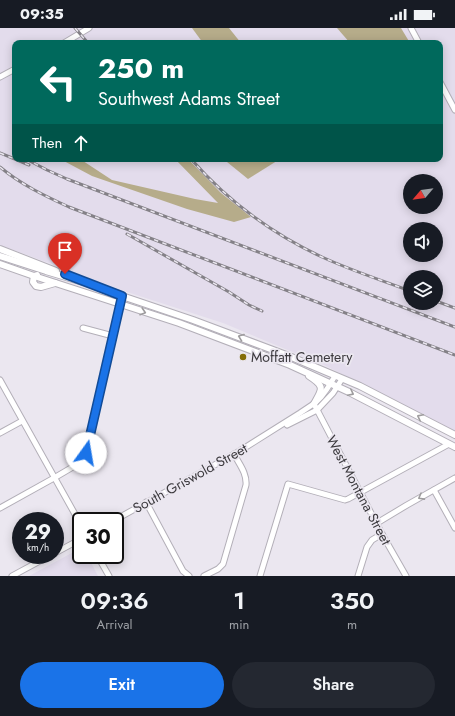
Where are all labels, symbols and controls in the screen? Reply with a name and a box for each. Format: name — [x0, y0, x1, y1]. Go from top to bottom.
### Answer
text: 09:35 — [20, 3, 64, 25]
text: 250 m — [98, 48, 184, 89]
icon: left — [32, 56, 84, 108]
text: Southwest Adams Street — [98, 86, 279, 112]
text: Then — [32, 132, 62, 154]
icon: ahead — [70, 132, 92, 154]
north arrow — [403, 174, 443, 214]
map controls — [403, 174, 443, 310]
button: sound — [403, 222, 443, 262]
pin — [48, 233, 82, 274]
icon: arrive — [54, 239, 76, 261]
button: layers — [403, 270, 443, 310]
one-way arrow — [139, 307, 146, 316]
one-way arrow — [238, 334, 245, 342]
place label: Moffatt Cemetery — [251, 347, 353, 367]
marker: Moffatt Cemetery — [238, 352, 248, 362]
one-way arrow — [347, 388, 354, 396]
one-way arrow — [417, 415, 425, 422]
position arrow — [65, 432, 107, 474]
street label: West Montana Street — [322, 432, 397, 549]
street label: South Griswold Street — [129, 438, 251, 518]
one-way arrow — [418, 493, 425, 500]
speed limit sign: 30 — [72, 512, 124, 564]
text: 29 — [25, 518, 51, 547]
text: km/h — [27, 540, 49, 555]
text: 09:36 — [80, 583, 149, 618]
text: 1 — [233, 583, 245, 618]
text: 350 — [330, 583, 375, 618]
text: Arrival — [97, 615, 132, 634]
text: min — [229, 615, 249, 634]
text: m — [347, 615, 357, 634]
button: Exit — [20, 662, 224, 708]
button: Share — [232, 662, 435, 708]

